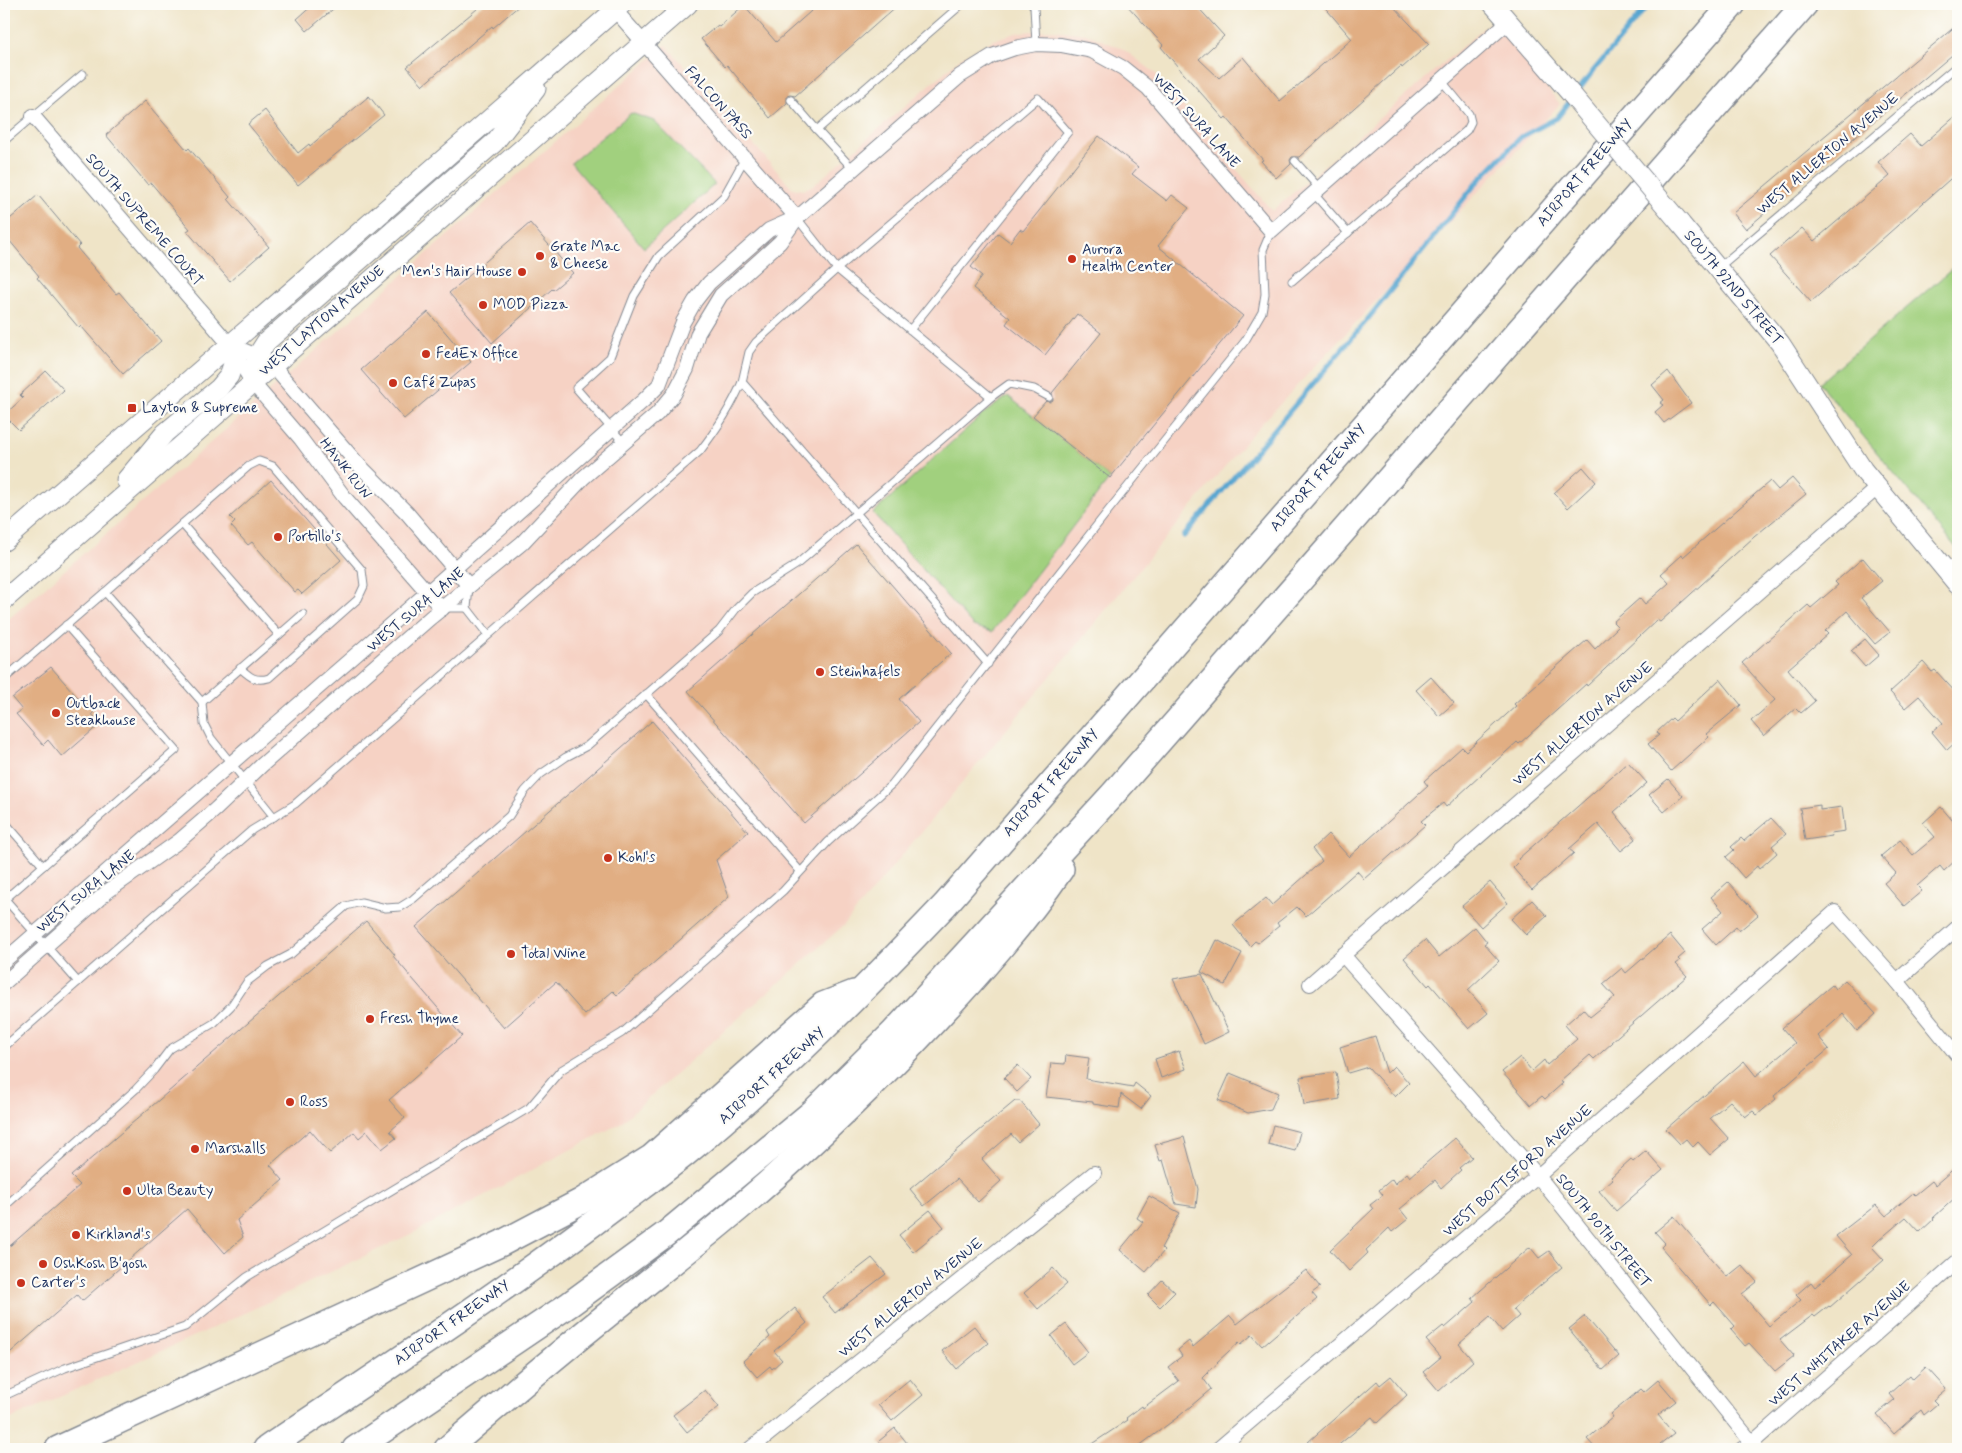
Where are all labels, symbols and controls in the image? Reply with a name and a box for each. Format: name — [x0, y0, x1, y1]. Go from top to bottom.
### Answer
street label: FALCON PASS — [680, 62, 756, 144]
street label: WEST SURA LANE — [1148, 69, 1244, 173]
street label: WEST ALLERTON AVENUE — [1753, 88, 1904, 219]
street label: AIRPORT FREEWAY — [1533, 115, 1637, 231]
street label: SOUTH SUPREME COURT — [81, 149, 207, 291]
street label: SOUTH 92ND STREET — [1679, 226, 1787, 350]
place label: Grate Mac & Cheese — [550, 237, 620, 274]
place label: Aurora Health Center — [1082, 240, 1173, 277]
marker: Grate Mac & Cheese — [534, 250, 546, 262]
marker: Aurora Health Center — [1066, 253, 1078, 265]
street label: WEST LAYTON AVENUE — [255, 261, 389, 381]
place label: Men's Hair House — [402, 262, 512, 282]
marker: Men's Hair House — [516, 266, 528, 278]
place label: MOD Pizza — [493, 295, 569, 315]
marker: MOD Pizza — [477, 299, 489, 311]
place label: FedEx Office — [436, 344, 518, 364]
marker: FedEx Office — [420, 348, 432, 360]
place label: Café Zupas — [403, 373, 476, 393]
marker: Café Zupas — [387, 377, 399, 389]
place label: Layton & Supreme — [142, 398, 258, 418]
marker: Layton & Supreme — [126, 402, 138, 414]
street label: AIRPORT FREEWAY — [1266, 420, 1370, 536]
street label: HAWK RUN — [314, 434, 376, 504]
place label: Portillo's — [288, 527, 342, 547]
marker: Portillo's — [272, 531, 284, 543]
street label: WEST SURA LANE — [363, 563, 469, 657]
street label: WEST ALLERTON AVENUE — [1509, 657, 1658, 791]
place label: Steinhafels — [830, 662, 901, 682]
marker: Steinhafels — [814, 666, 826, 678]
place label: Outback Steakhouse — [66, 694, 136, 731]
marker: Outback Steakhouse — [50, 707, 62, 719]
street label: AIRPORT FREEWAY — [999, 725, 1103, 841]
street label: WEST SURA LANE — [32, 846, 140, 938]
place label: Kohl's — [618, 848, 656, 868]
marker: Kohl's — [602, 852, 614, 864]
place label: Total Wine — [521, 944, 586, 964]
marker: Total Wine — [505, 948, 517, 960]
place label: Fresh Thyme — [380, 1009, 459, 1029]
marker: Fresh Thyme — [364, 1013, 376, 1025]
street label: AIRPORT FREEWAY — [715, 1023, 829, 1129]
place label: Ross — [300, 1092, 328, 1112]
marker: Ross — [284, 1096, 296, 1108]
street label: WEST BOTTSFORD AVENUE — [1439, 1100, 1597, 1242]
place label: Marshalls — [205, 1139, 266, 1159]
marker: Marshalls — [189, 1143, 201, 1155]
street label: SOUTH 90TH STREET — [1551, 1170, 1655, 1292]
place label: Ulta Beauty — [137, 1181, 214, 1201]
marker: Ulta Beauty — [121, 1185, 133, 1197]
place label: Kirkland's — [86, 1225, 151, 1245]
marker: Kirkland's — [70, 1229, 82, 1241]
street label: WEST ALLERTON AVENUE — [835, 1233, 987, 1362]
place label: OshKosh B'gosh — [53, 1254, 147, 1274]
marker: OshKosh B'gosh — [37, 1258, 49, 1270]
place label: Carter's — [31, 1273, 86, 1293]
street label: AIRPORT FREEWAY — [390, 1276, 514, 1370]
marker: Carter's — [15, 1277, 27, 1289]
street label: WEST WHITAKER AVENUE — [1765, 1277, 1915, 1411]

